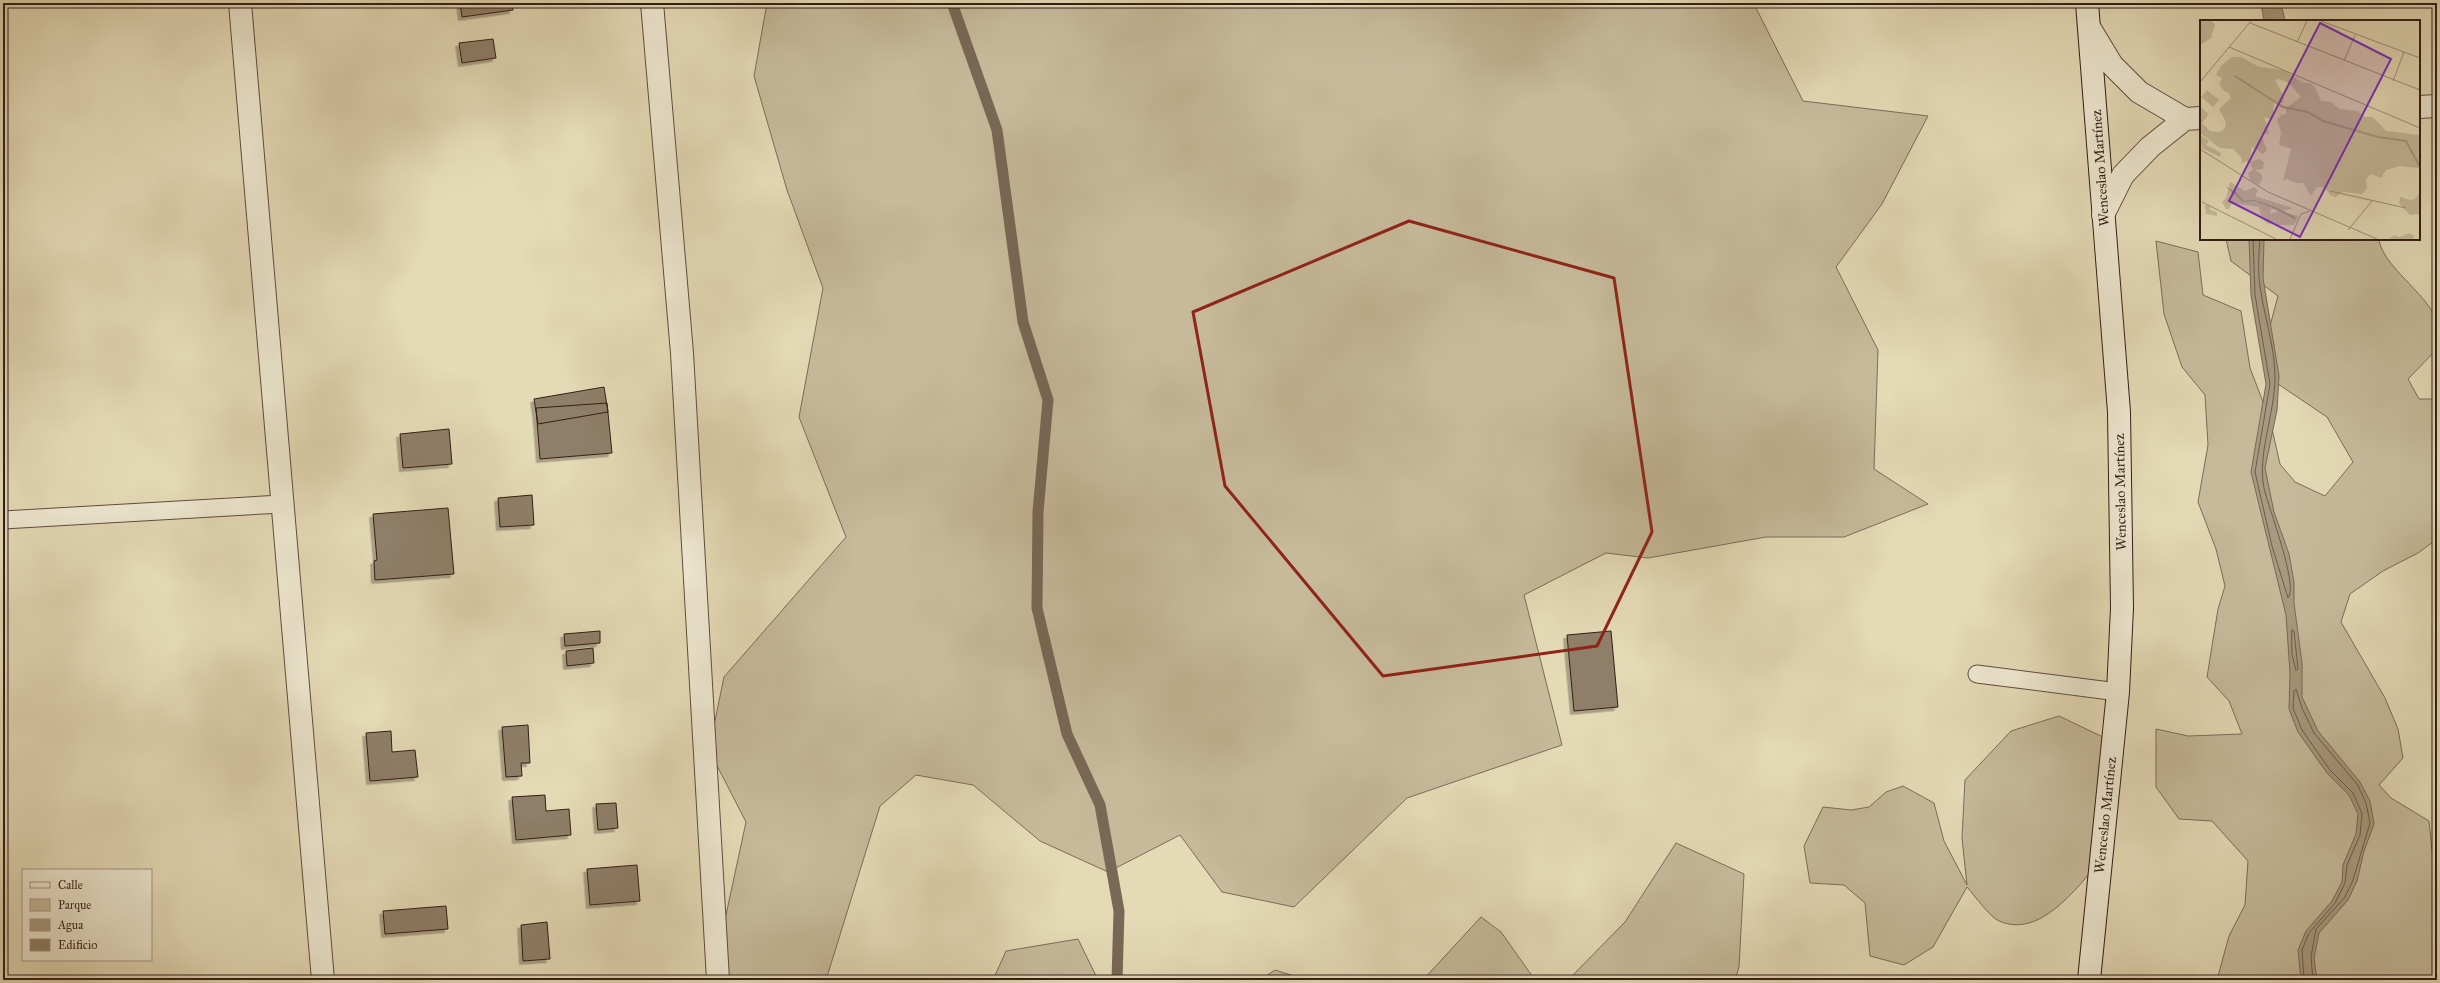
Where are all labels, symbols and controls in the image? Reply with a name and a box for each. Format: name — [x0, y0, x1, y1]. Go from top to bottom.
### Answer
inset map — [2200, 20, 2420, 240]
street label: Wenceslao Martínez — [2088, 108, 2113, 227]
street label: Wenceslao Martínez — [2111, 433, 2130, 551]
street label: Wenceslao Martínez — [2091, 755, 2120, 874]
legend — [22, 869, 152, 961]
text: Calle — [58, 878, 83, 892]
text: Parque — [58, 898, 91, 913]
text: Agua — [57, 918, 84, 933]
text: Edificio — [58, 938, 97, 952]

